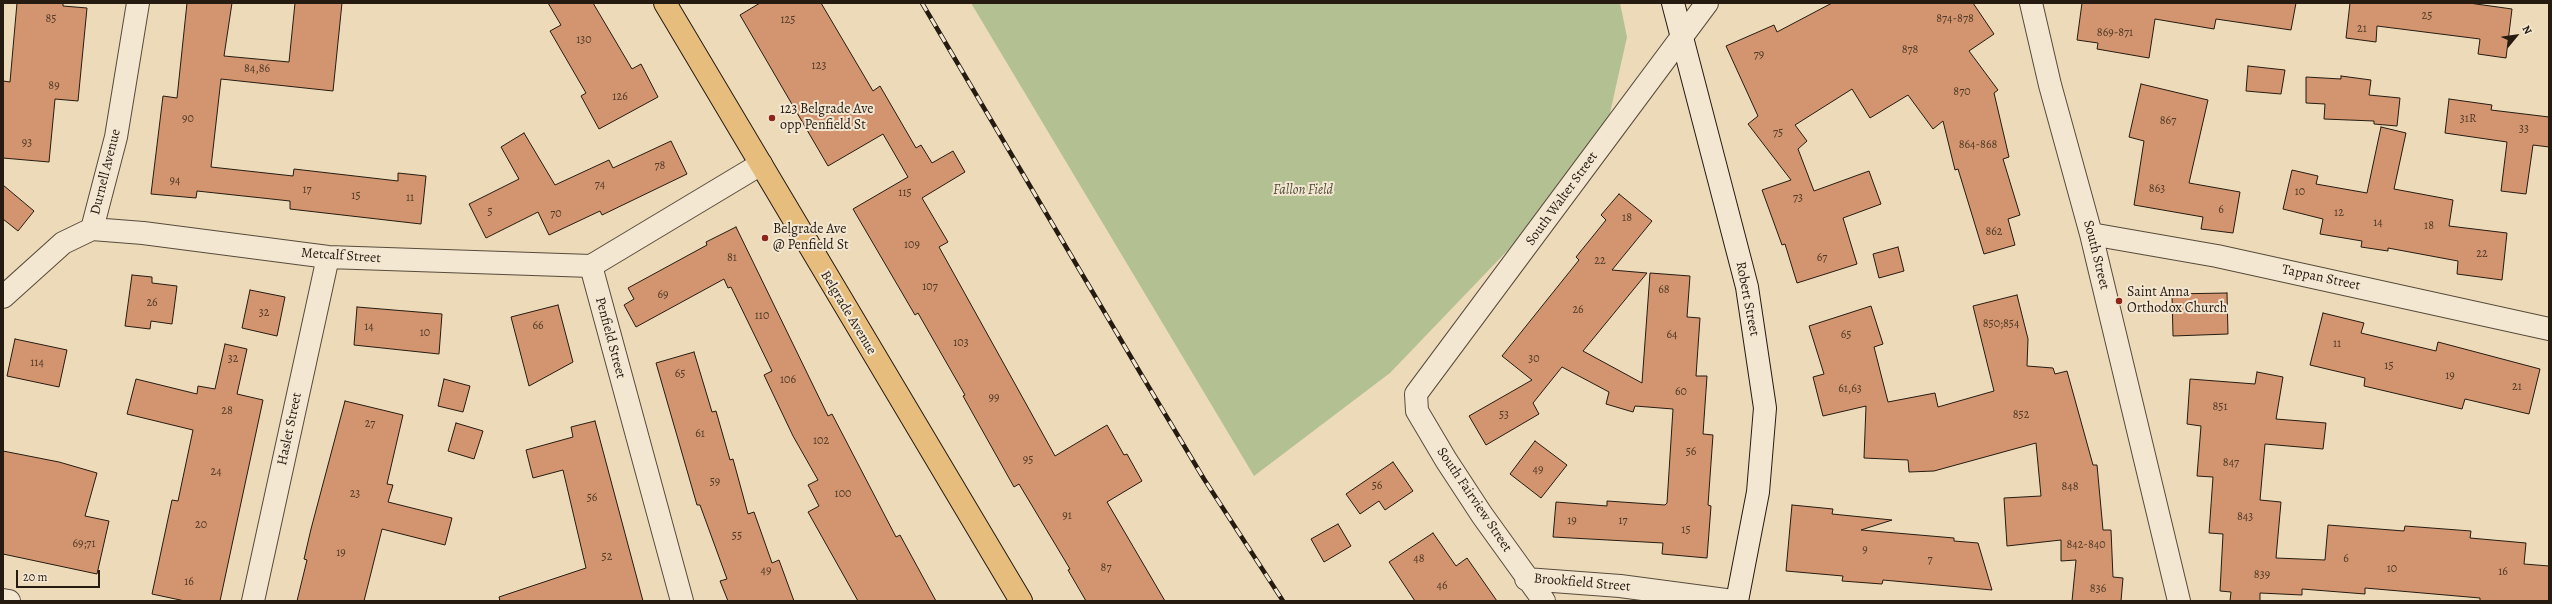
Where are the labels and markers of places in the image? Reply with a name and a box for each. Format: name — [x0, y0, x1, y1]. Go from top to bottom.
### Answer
place label: 123 Belgrade Ave opp Penfield St — [780, 102, 873, 134]
marker: 123 Belgrade Ave opp Penfield St — [767, 113, 777, 123]
place label: Belgrade Ave @ Penfield St — [773, 222, 849, 254]
marker: Belgrade Ave @ Penfield St — [760, 233, 770, 243]
place label: Saint Anna Orthodox Church — [2127, 285, 2227, 318]
marker: Saint Anna Orthodox Church — [2114, 296, 2124, 306]

